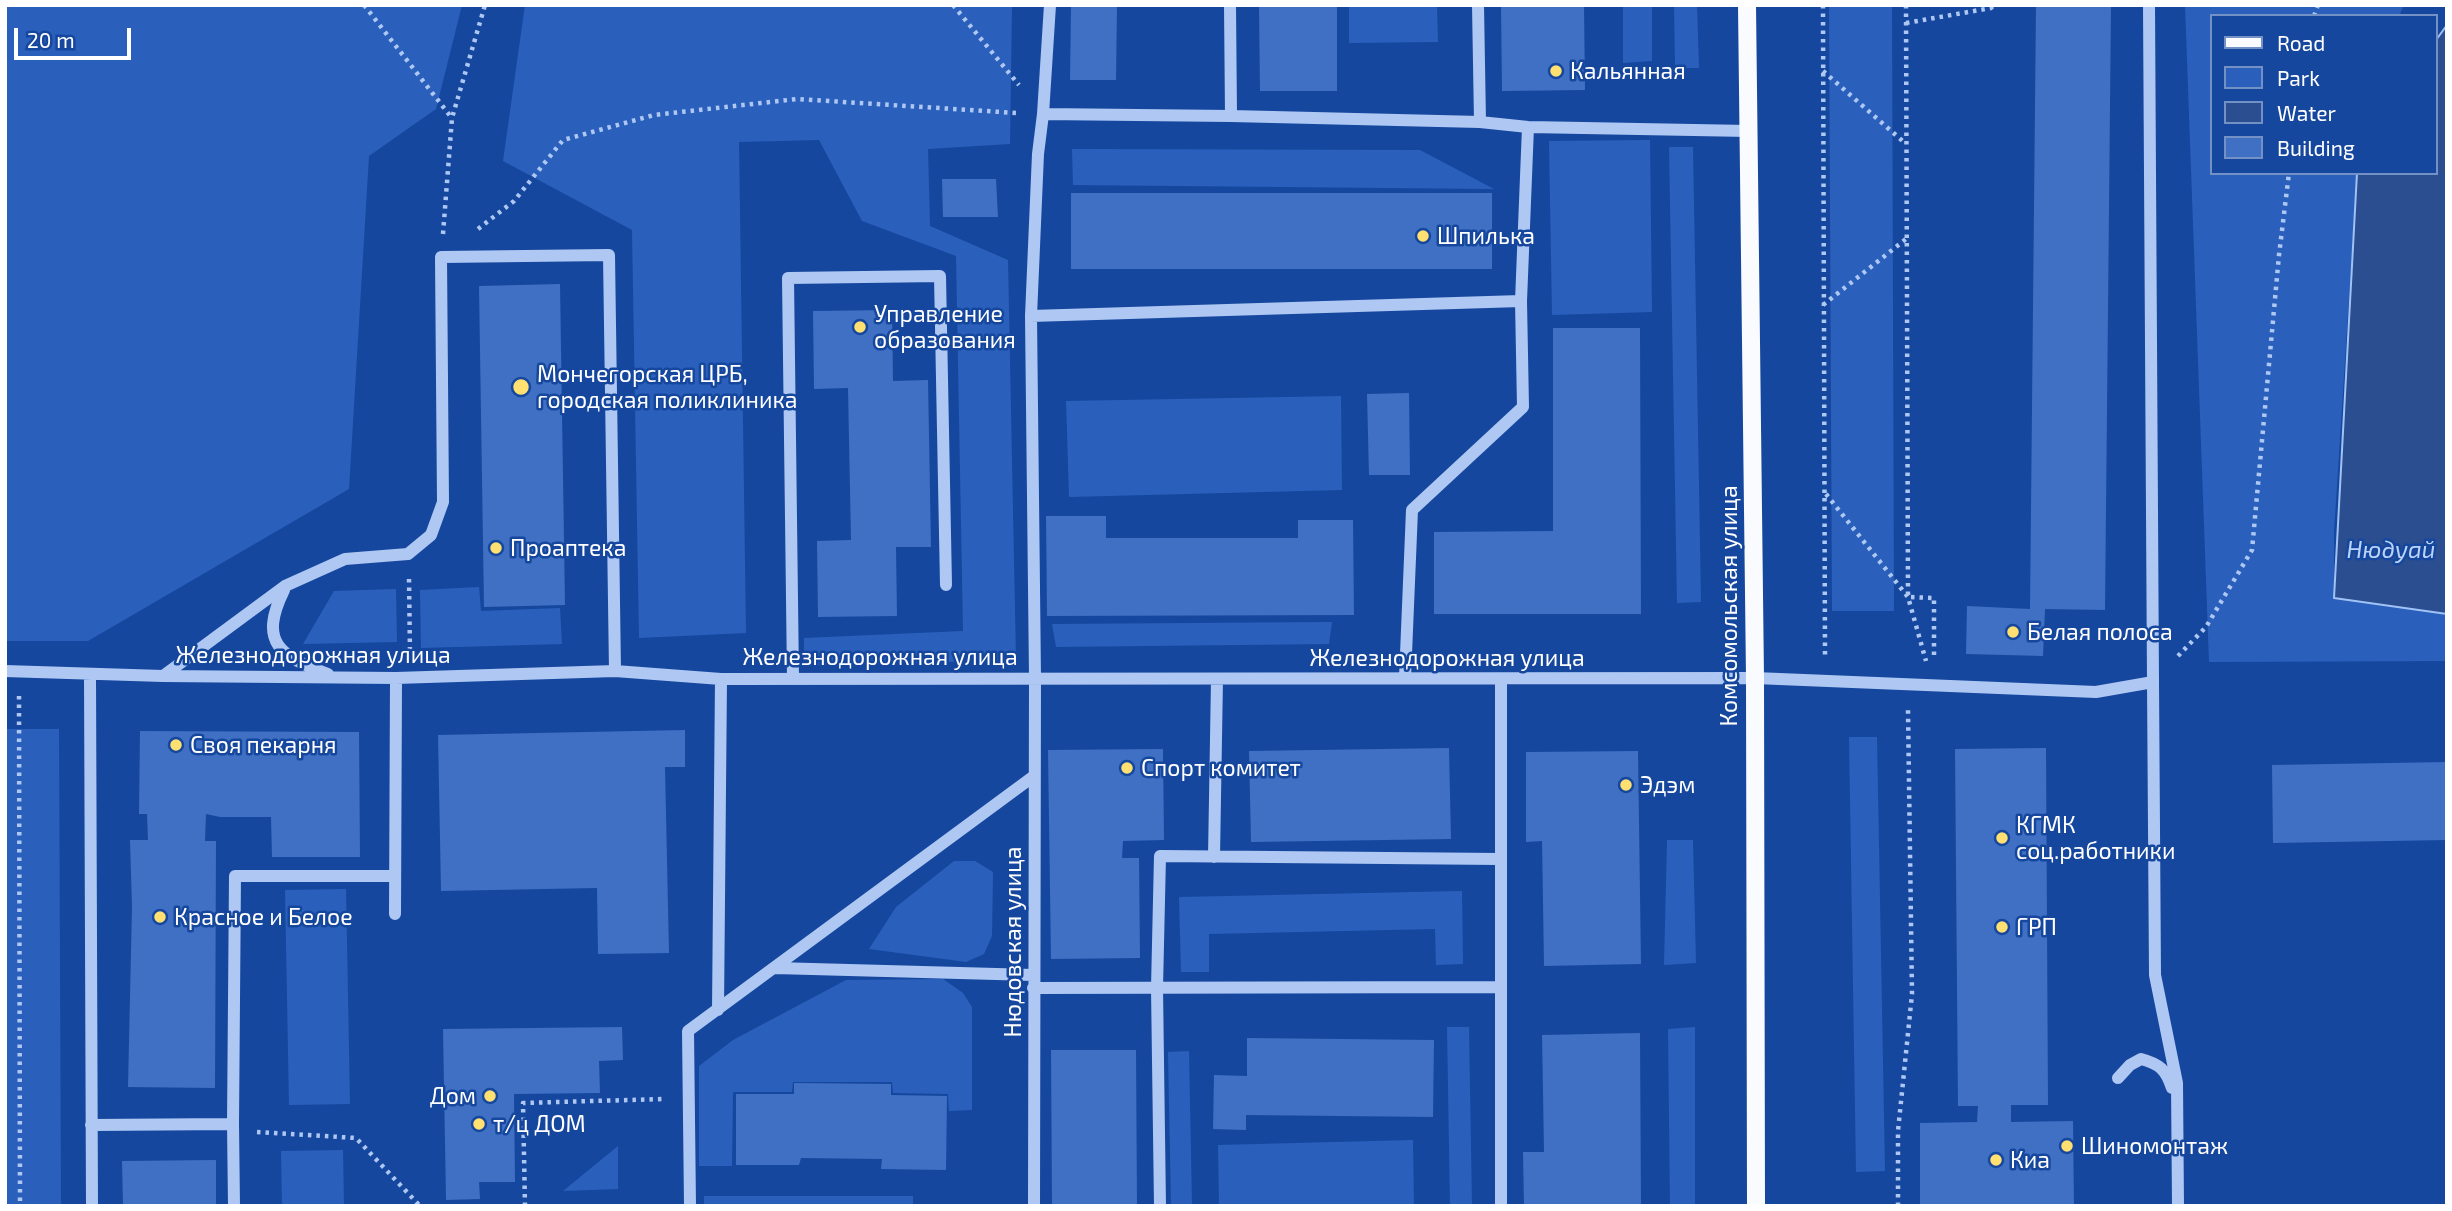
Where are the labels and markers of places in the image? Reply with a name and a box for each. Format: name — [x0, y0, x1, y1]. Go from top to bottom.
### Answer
place label: Кальянная — [1570, 57, 1686, 85]
marker: Кальянная — [1548, 63, 1564, 79]
place label: Шпилька — [1437, 222, 1535, 250]
marker: Шпилька — [1415, 228, 1431, 244]
place label: Управление образования — [874, 300, 1016, 354]
marker: Управление образования — [852, 319, 868, 335]
place label: Мончегорская ЦРБ, городская поликлиника — [537, 360, 797, 414]
marker: Мончегорская ЦРБ, городская поликлиника — [511, 377, 531, 397]
place label: Проаптека — [510, 534, 626, 562]
marker: Проаптека — [488, 540, 504, 556]
place label: Белая полоса — [2027, 618, 2173, 646]
marker: Белая полоса — [2005, 624, 2021, 640]
place label: Своя пекарня — [190, 731, 337, 759]
marker: Своя пекарня — [168, 737, 184, 753]
place label: Спорт комитет — [1141, 754, 1301, 782]
marker: Спорт комитет — [1119, 760, 1135, 776]
place label: Эдэм — [1640, 771, 1695, 799]
marker: Эдэм — [1618, 777, 1634, 793]
place label: КГМК соц.работники — [2016, 811, 2175, 865]
marker: КГМК соц.работники — [1994, 830, 2010, 846]
place label: Красное и Белое — [174, 903, 353, 931]
marker: Красное и Белое — [152, 909, 168, 925]
place label: ГРП — [2016, 913, 2057, 941]
marker: ГРП — [1994, 919, 2010, 935]
place label: Дом — [430, 1082, 476, 1110]
marker: Дом — [482, 1088, 498, 1104]
place label: т/ц ДОМ — [493, 1110, 586, 1138]
marker: т/ц ДОМ — [471, 1116, 487, 1132]
place label: Шиномонтаж — [2081, 1132, 2228, 1160]
marker: Шиномонтаж — [2059, 1138, 2075, 1154]
place label: Киа — [2010, 1146, 2050, 1174]
marker: Киа — [1988, 1152, 2004, 1168]

